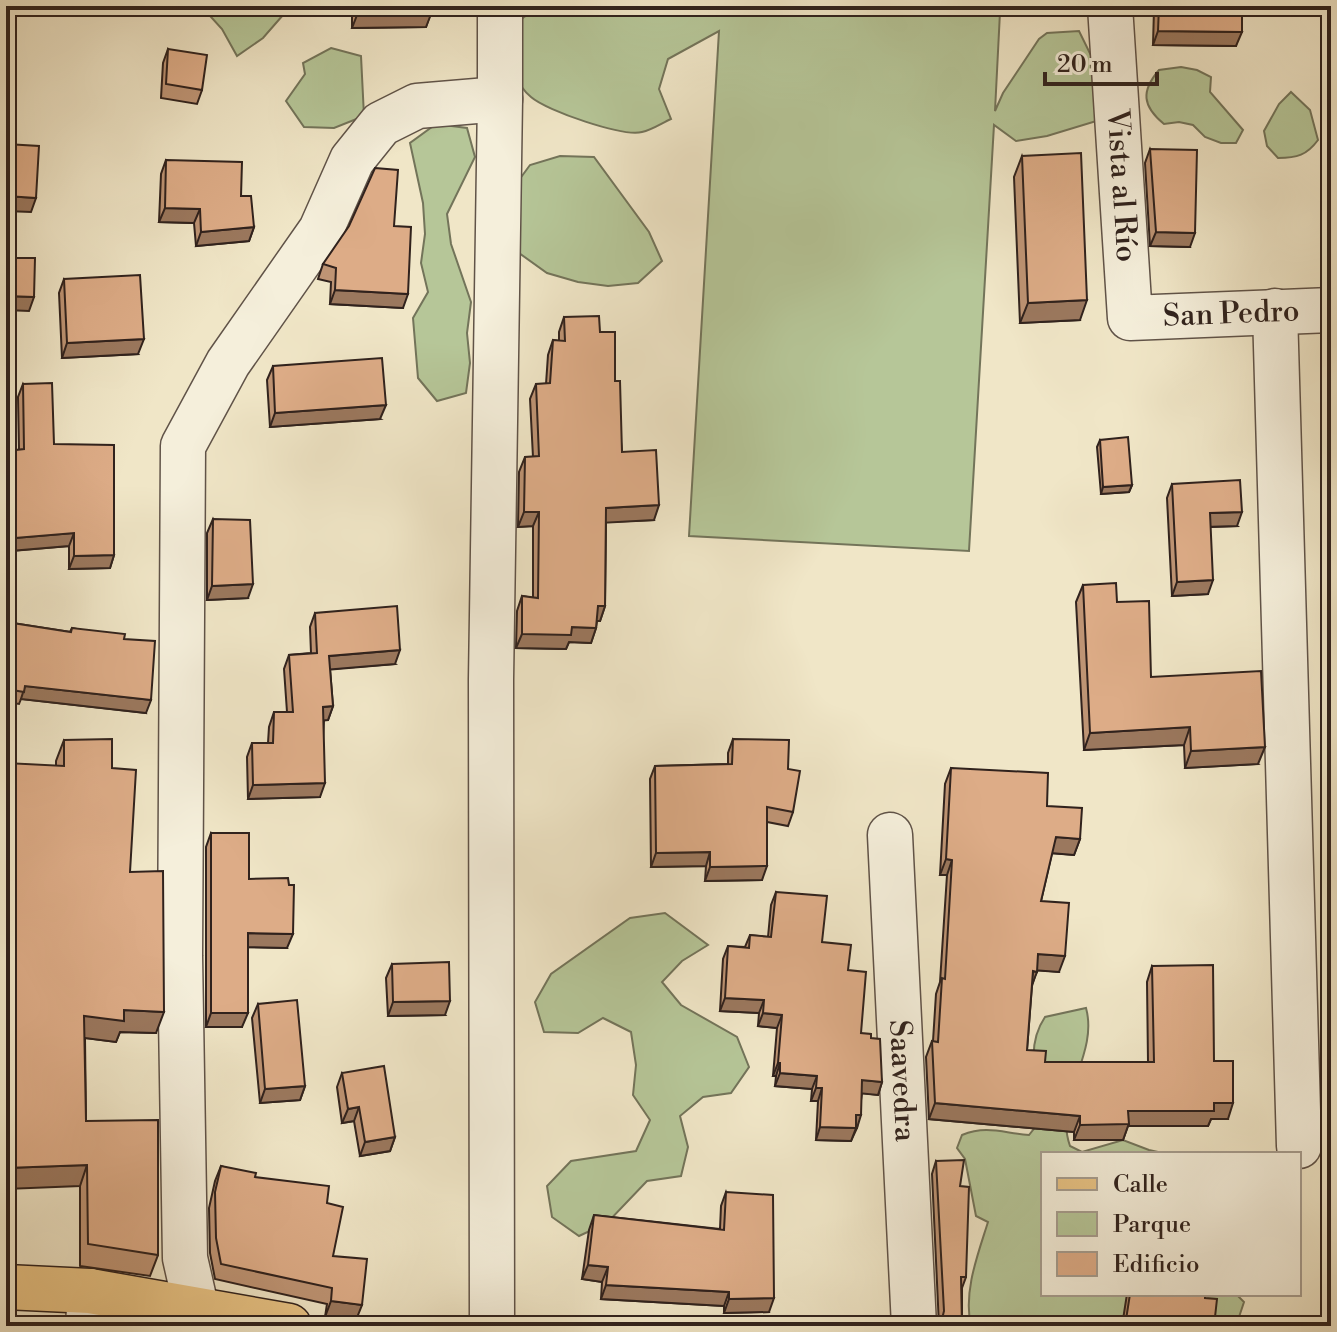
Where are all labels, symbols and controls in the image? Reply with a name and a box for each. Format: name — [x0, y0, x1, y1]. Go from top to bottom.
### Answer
scale bar — [1045, 36, 1157, 86]
text: 20 m — [1057, 50, 1113, 80]
street label: Vista al Río — [1098, 107, 1145, 263]
street label: San Pedro — [1162, 292, 1300, 336]
street label: Saavedra — [880, 1019, 924, 1143]
legend — [1041, 1152, 1301, 1296]
text: Calle — [1113, 1170, 1168, 1200]
text: Parque — [1113, 1210, 1191, 1240]
text: Edificio — [1113, 1250, 1199, 1280]

